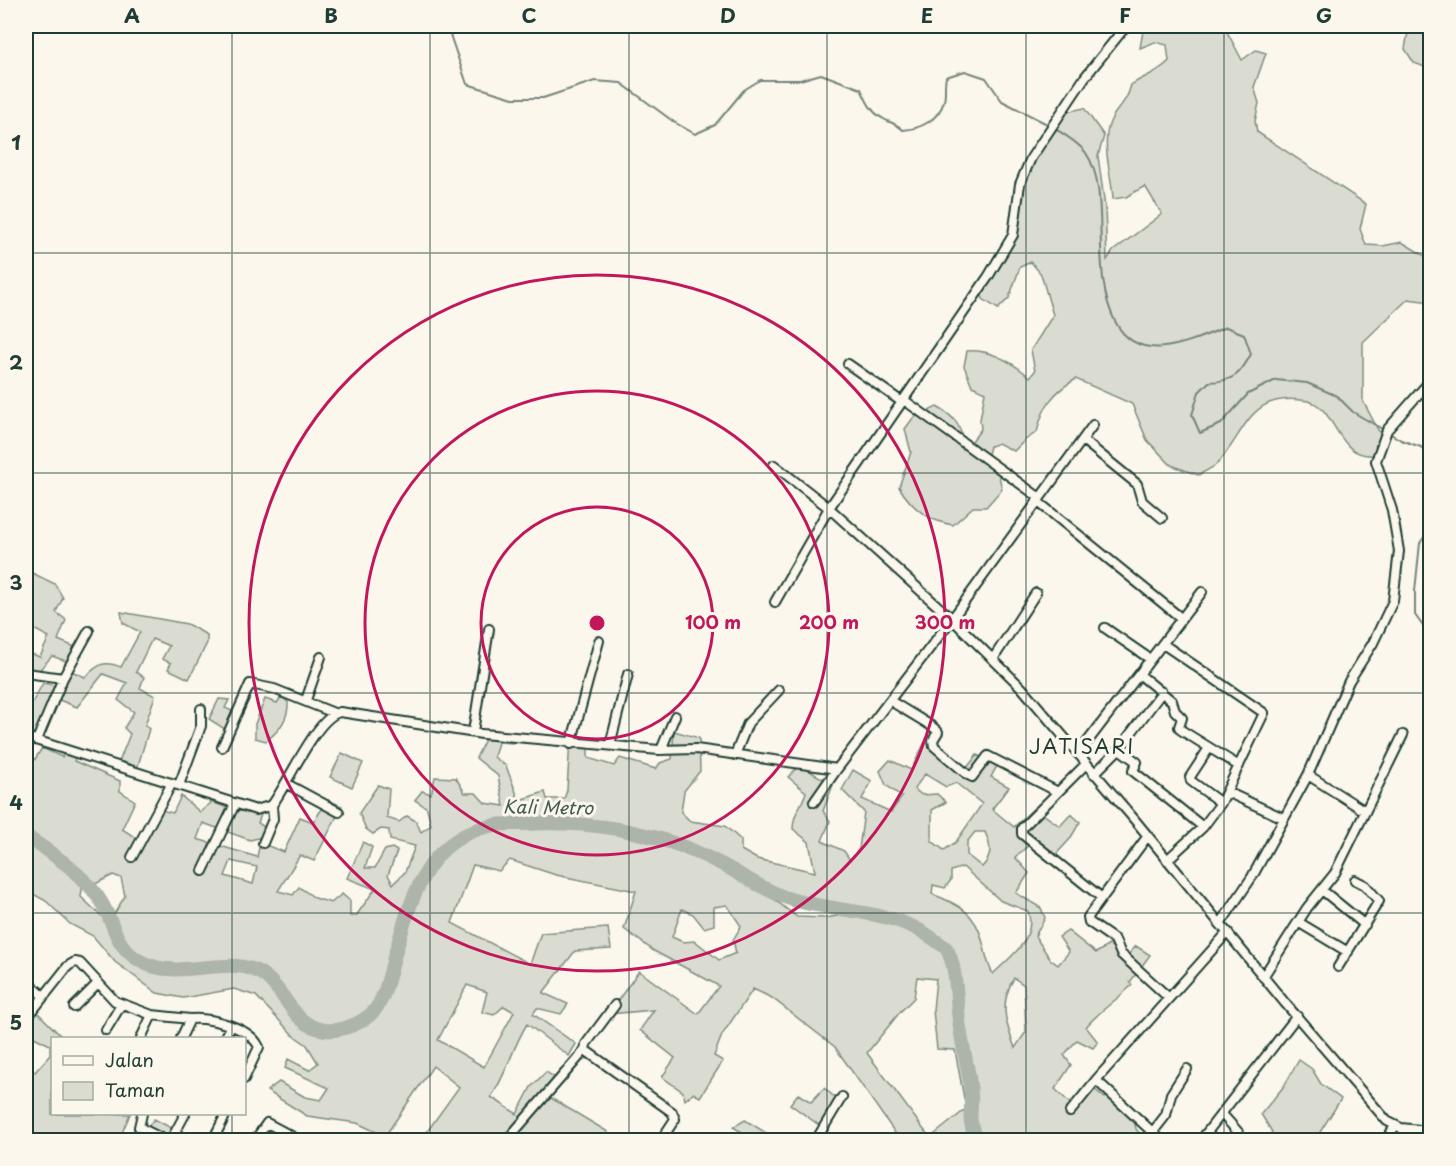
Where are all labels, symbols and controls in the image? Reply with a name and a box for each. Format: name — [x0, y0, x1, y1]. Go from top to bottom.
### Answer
text: A — [124, 0, 140, 30]
text: B — [324, 0, 338, 30]
text: C — [521, 0, 537, 30]
text: D — [720, 0, 736, 30]
text: E — [921, 0, 933, 30]
text: F — [1119, 0, 1131, 30]
text: G — [1316, 0, 1332, 30]
text: 1 — [11, 127, 21, 157]
text: 2 — [9, 347, 23, 377]
text: 3 — [9, 567, 23, 597]
text: 100 m — [685, 608, 741, 635]
text: 200 m — [799, 608, 859, 635]
text: 300 m — [915, 608, 975, 635]
centre of rings — [587, 613, 607, 633]
district label: JATISARI — [1029, 731, 1135, 761]
text: 4 — [9, 787, 23, 817]
water label: Kali Metro — [503, 792, 594, 821]
text: 5 — [10, 1007, 22, 1037]
legend — [51, 1037, 246, 1115]
text: Jalan — [105, 1046, 154, 1073]
text: Taman — [105, 1076, 165, 1103]

